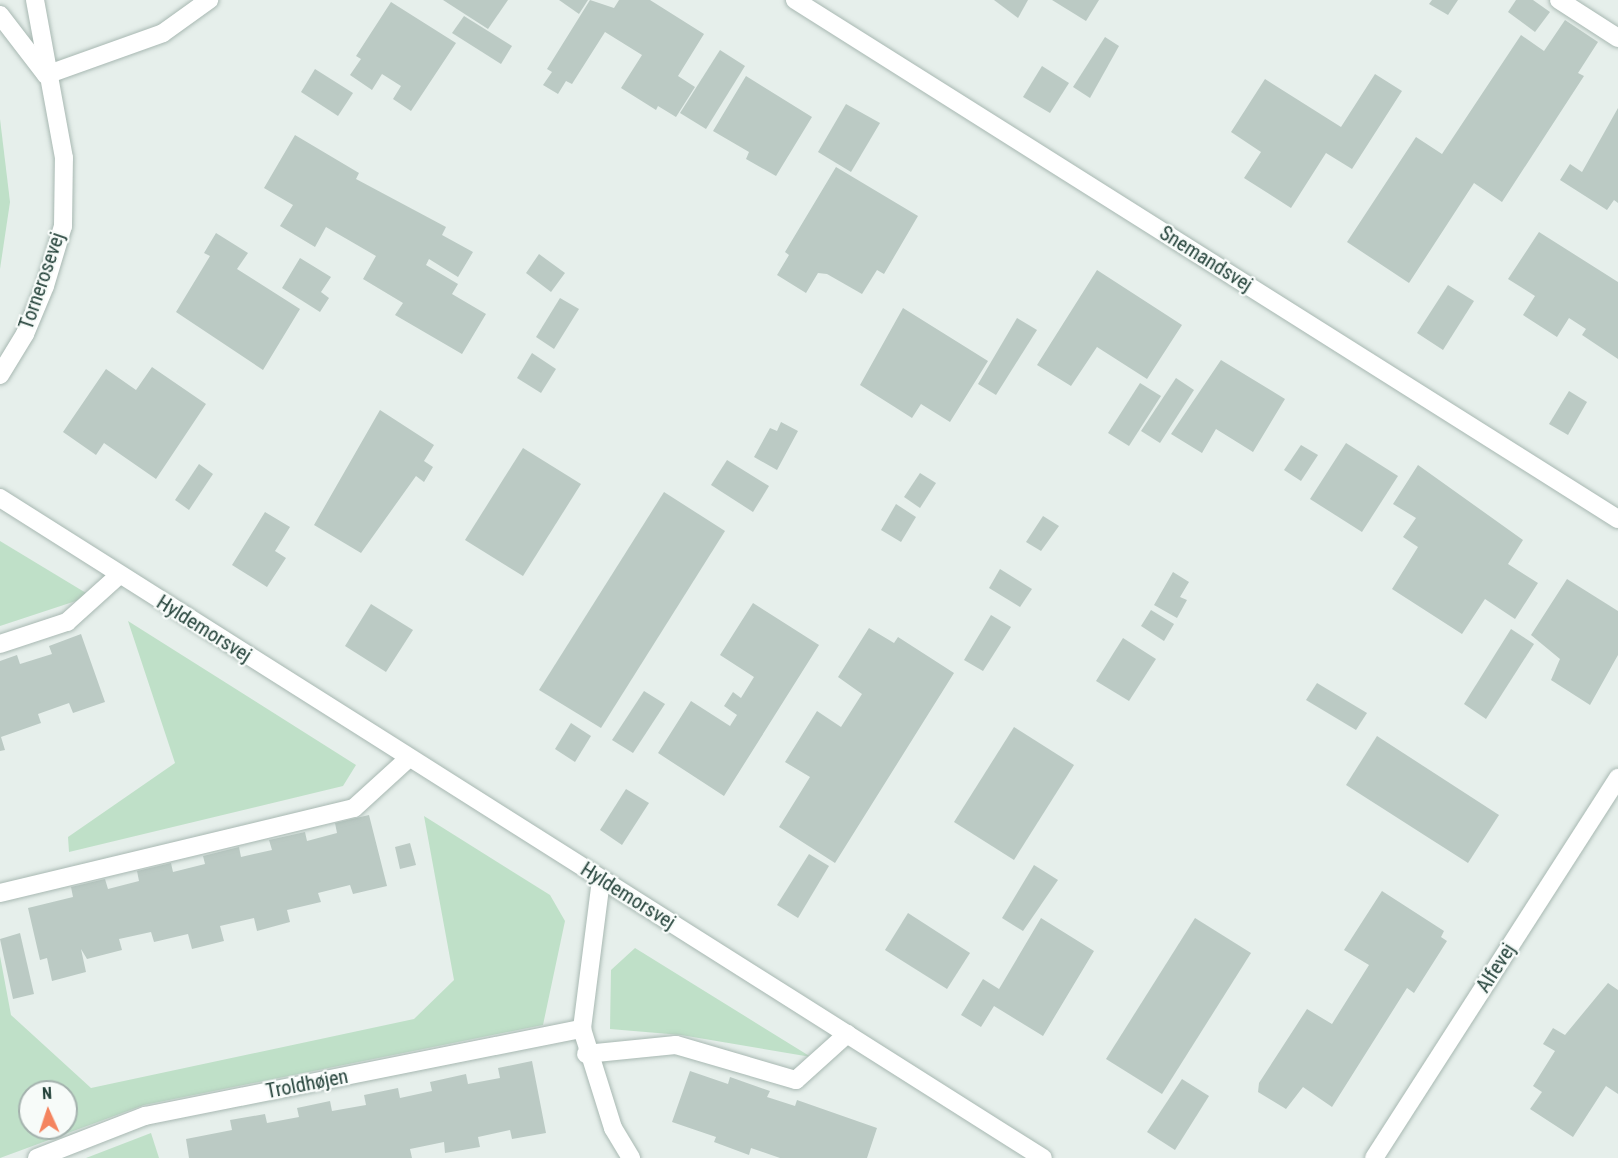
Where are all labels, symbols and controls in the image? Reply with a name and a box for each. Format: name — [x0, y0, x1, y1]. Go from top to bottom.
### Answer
street label: Snemandsvej — [1155, 221, 1257, 297]
street label: Tornerosevej — [14, 229, 70, 333]
street label: Hyldemorsvej — [152, 590, 256, 668]
street label: Hyldemorsvej — [576, 857, 680, 935]
street label: Alfevej — [1471, 939, 1521, 997]
street label: Troldhøjen — [264, 1064, 350, 1104]
north arrow — [18, 1080, 78, 1140]
text: N — [42, 1084, 53, 1103]

